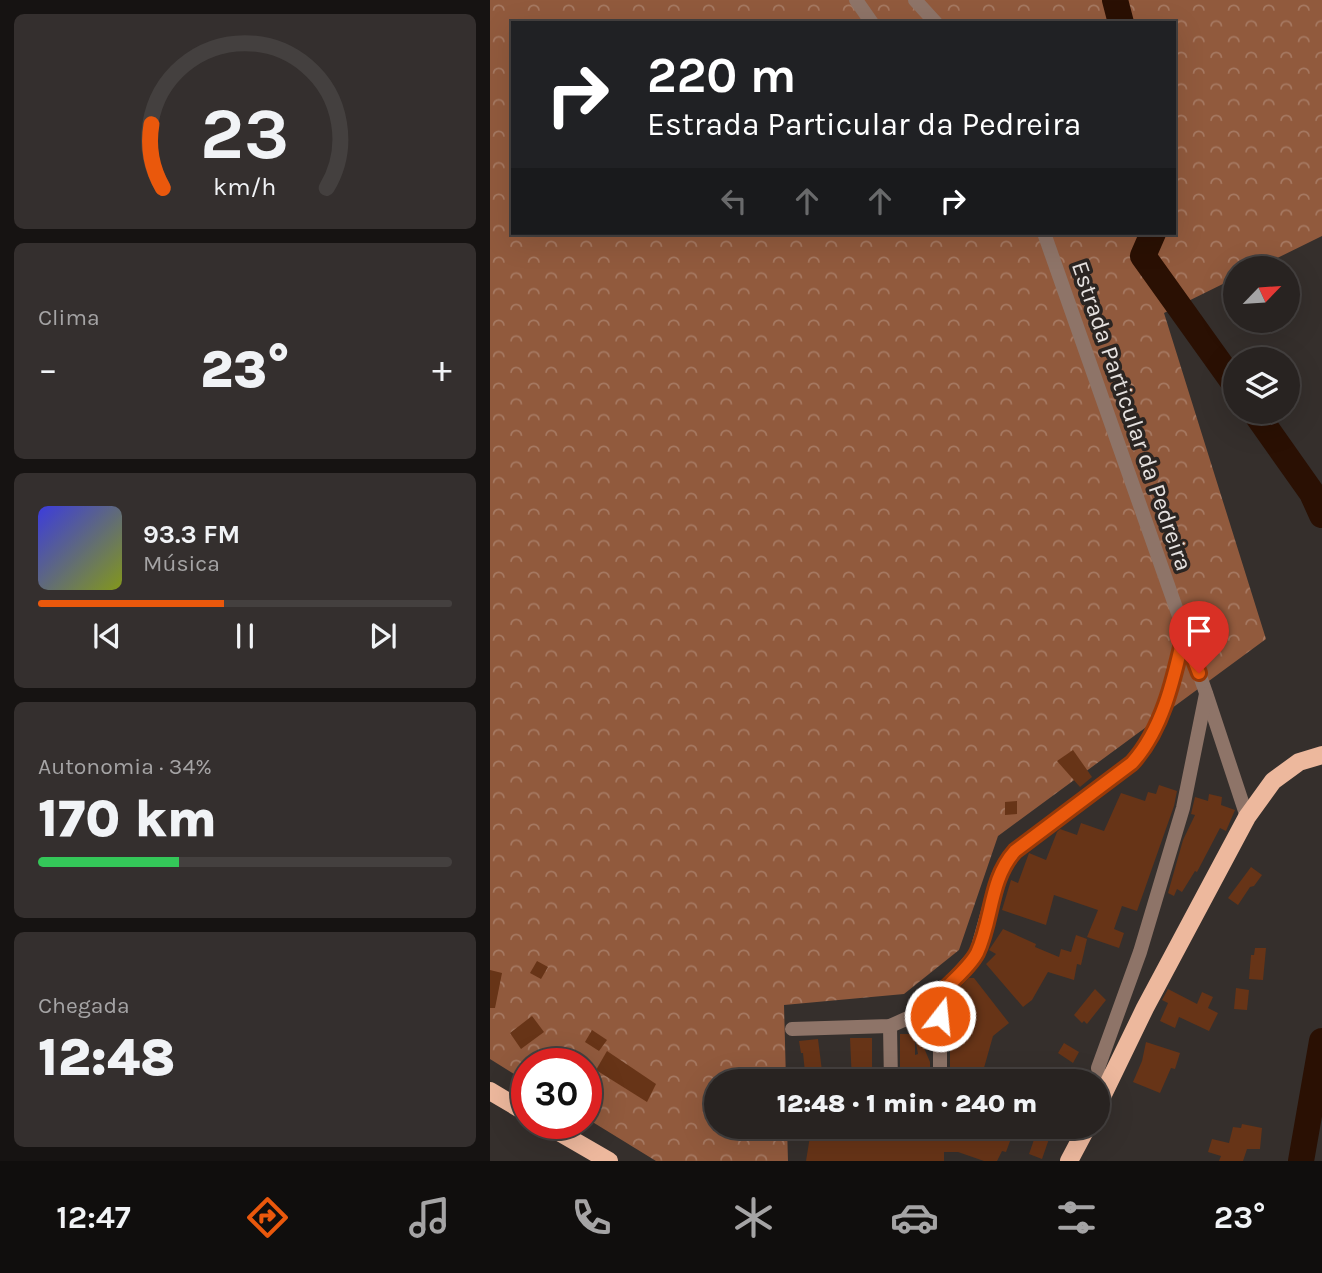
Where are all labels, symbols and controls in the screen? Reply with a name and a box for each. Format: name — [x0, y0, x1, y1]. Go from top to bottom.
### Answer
text: 220 m — [647, 47, 796, 104]
icon: right — [532, 49, 623, 140]
text: 23 — [200, 91, 290, 176]
text: Estrada Particular da Pedreira — [647, 106, 1081, 143]
text: km/h — [213, 172, 277, 201]
icon: left — [715, 182, 753, 220]
icon: ahead — [788, 182, 826, 220]
icon: ahead — [861, 182, 899, 220]
icon: right — [934, 182, 972, 220]
north arrow — [1223, 256, 1300, 332]
map controls — [1223, 256, 1300, 424]
street label: Estrada Particular da Pedreira — [1066, 257, 1198, 575]
text: Clima — [38, 304, 100, 331]
text: 23° — [200, 339, 290, 400]
text: − — [38, 347, 58, 392]
text: + — [432, 347, 452, 392]
button: layers — [1223, 347, 1300, 424]
text: 93.3 FM — [143, 519, 240, 550]
text: Música — [143, 550, 220, 577]
pin — [1169, 601, 1229, 673]
icon: arrive — [1180, 612, 1218, 650]
icon: previous — [88, 617, 126, 655]
icon: pause — [226, 617, 264, 655]
icon: next — [364, 617, 402, 655]
text: Autonomia · 34% — [38, 753, 212, 780]
text: 170 km — [38, 788, 217, 849]
position arrow — [903, 979, 977, 1053]
text: Chegada — [38, 992, 130, 1019]
text: 12:48 — [38, 1027, 175, 1088]
speed limit sign: 30 — [511, 1048, 602, 1139]
text: 12:48 · 1 min · 240 m — [777, 1088, 1037, 1119]
icon: directions — [243, 1193, 292, 1242]
icon: music — [405, 1193, 454, 1242]
icon: phone — [567, 1193, 616, 1242]
icon: climate — [729, 1193, 778, 1242]
icon: car — [890, 1193, 939, 1242]
icon: filters — [1052, 1193, 1101, 1242]
text: 12:47 — [56, 1199, 131, 1236]
text: 23° — [1214, 1199, 1266, 1236]

